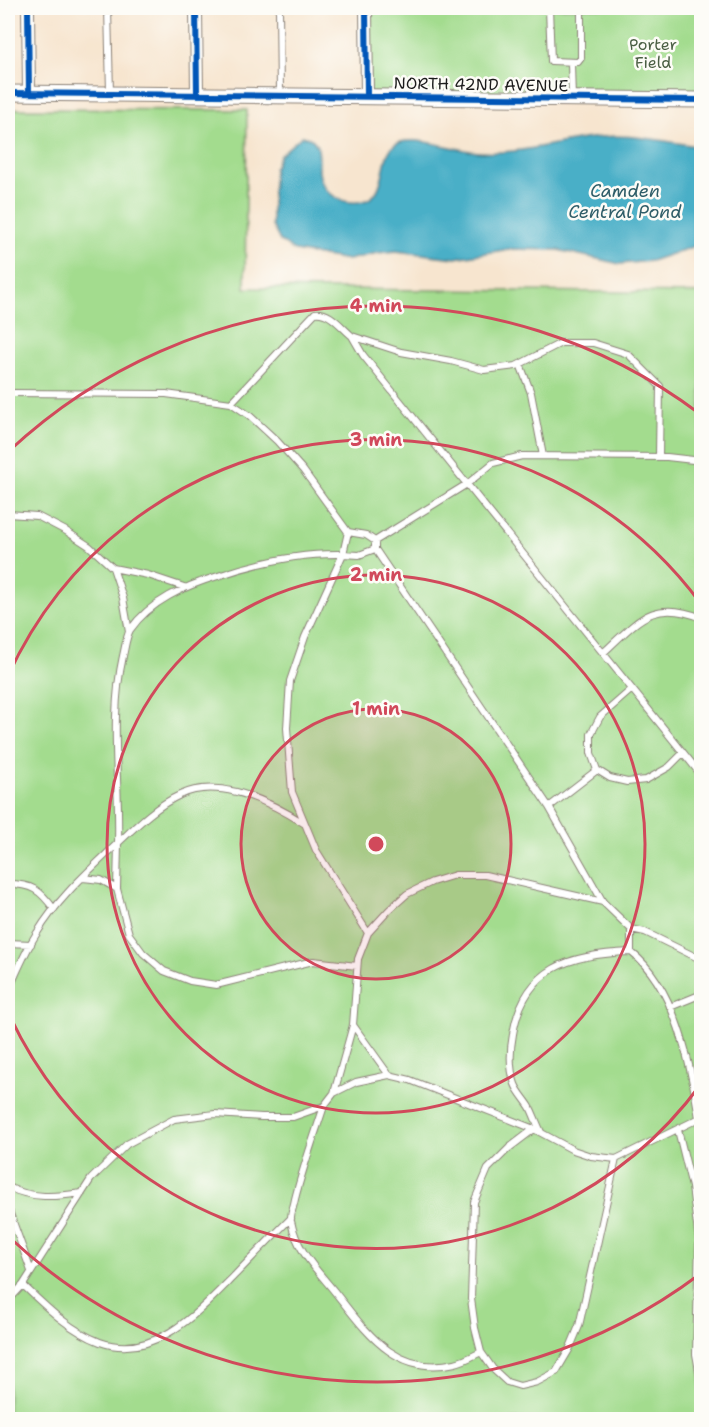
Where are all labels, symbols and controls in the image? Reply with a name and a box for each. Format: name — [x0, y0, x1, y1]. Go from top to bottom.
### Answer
park label: Porter Field — [629, 34, 677, 73]
street label: NORTH 42ND AVENUE — [393, 72, 569, 97]
water label: Camden Central Pond — [568, 179, 682, 224]
text: 4 min — [350, 294, 402, 318]
text: 3 min — [350, 428, 402, 452]
text: 2 min — [350, 563, 402, 587]
text: 1 min — [352, 697, 400, 721]
centre of rings — [366, 834, 386, 854]

